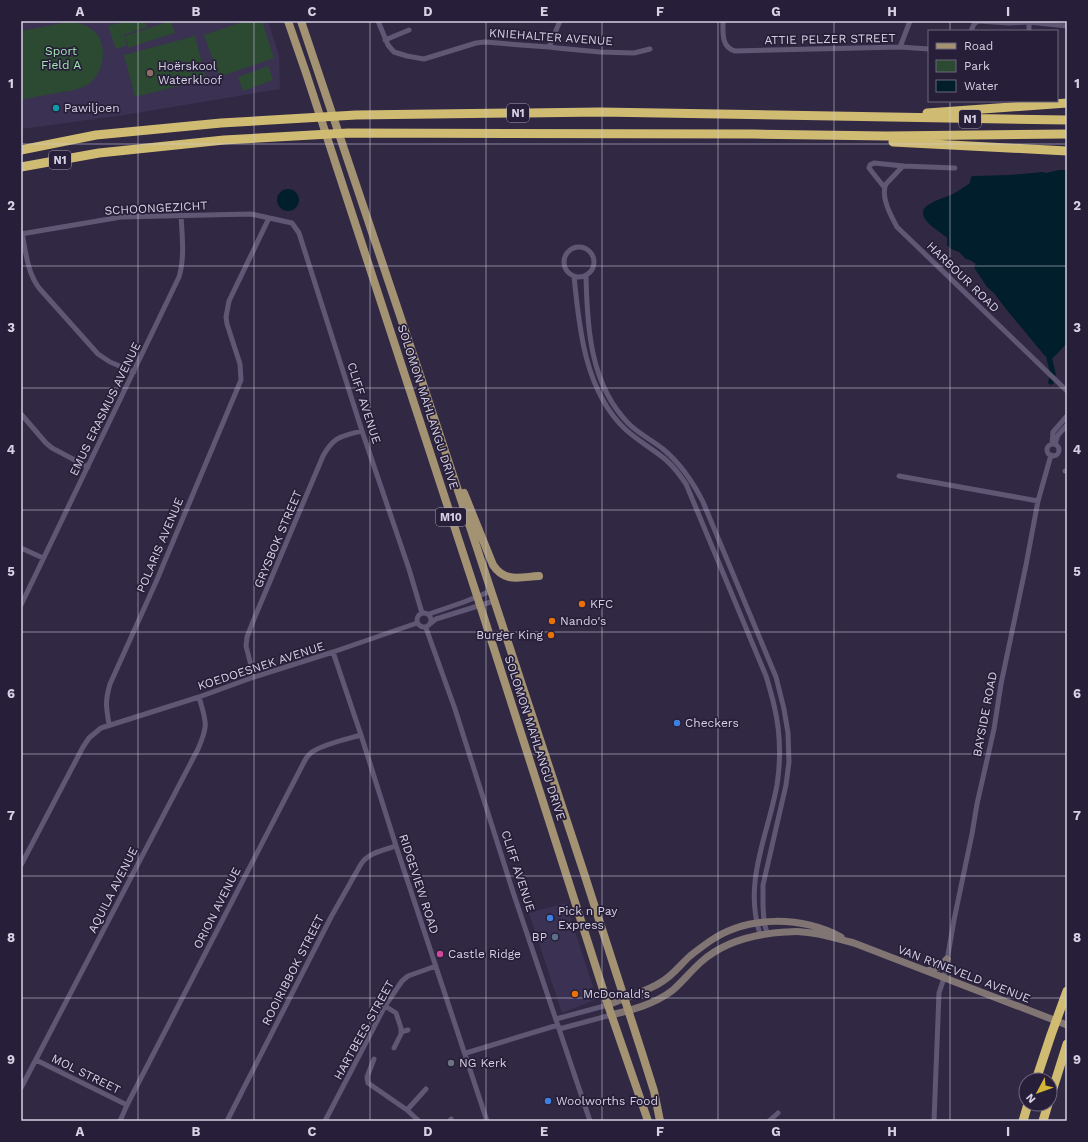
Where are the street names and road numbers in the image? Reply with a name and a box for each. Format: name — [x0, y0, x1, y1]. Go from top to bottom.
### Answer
street label: KNIEHALTER AVENUE — [488, 26, 614, 48]
street label: ATTIE PELZER STREET — [764, 31, 896, 47]
road number: N1 — [507, 104, 529, 122]
road number: N1 — [959, 110, 981, 128]
road number: N1 — [49, 151, 71, 169]
street label: SCHOONGEZICHT — [104, 198, 208, 218]
street label: HARBOUR ROAD — [924, 239, 1002, 315]
street label: SOLOMON MAHLANGU DRIVE — [395, 323, 461, 491]
street label: EMUS ERASMUS AVENUE — [66, 340, 144, 478]
street label: CLIFF AVENUE — [344, 361, 384, 446]
street label: GRYSBOK STREET — [251, 488, 305, 590]
street label: POLARIS AVENUE — [134, 495, 186, 595]
road number: M10 — [436, 508, 466, 526]
street label: KOEDOESNEK AVENUE — [196, 639, 326, 693]
street label: SOLOMON MAHLANGU DRIVE — [502, 654, 568, 822]
street label: BAYSIDE ROAD — [970, 670, 1000, 758]
street label: CLIFF AVENUE — [498, 829, 538, 914]
street label: RIDGEVIEW ROAD — [396, 832, 442, 936]
street label: AQUILA AVENUE — [85, 844, 141, 935]
street label: ORION AVENUE — [190, 865, 244, 951]
street label: ROOIRIBBOK STREET — [259, 912, 327, 1028]
street label: VAN RYNEVELD AVENUE — [896, 942, 1033, 1006]
street label: HARTBEES STREET — [331, 978, 397, 1082]
street label: MOL STREET — [49, 1051, 123, 1097]

